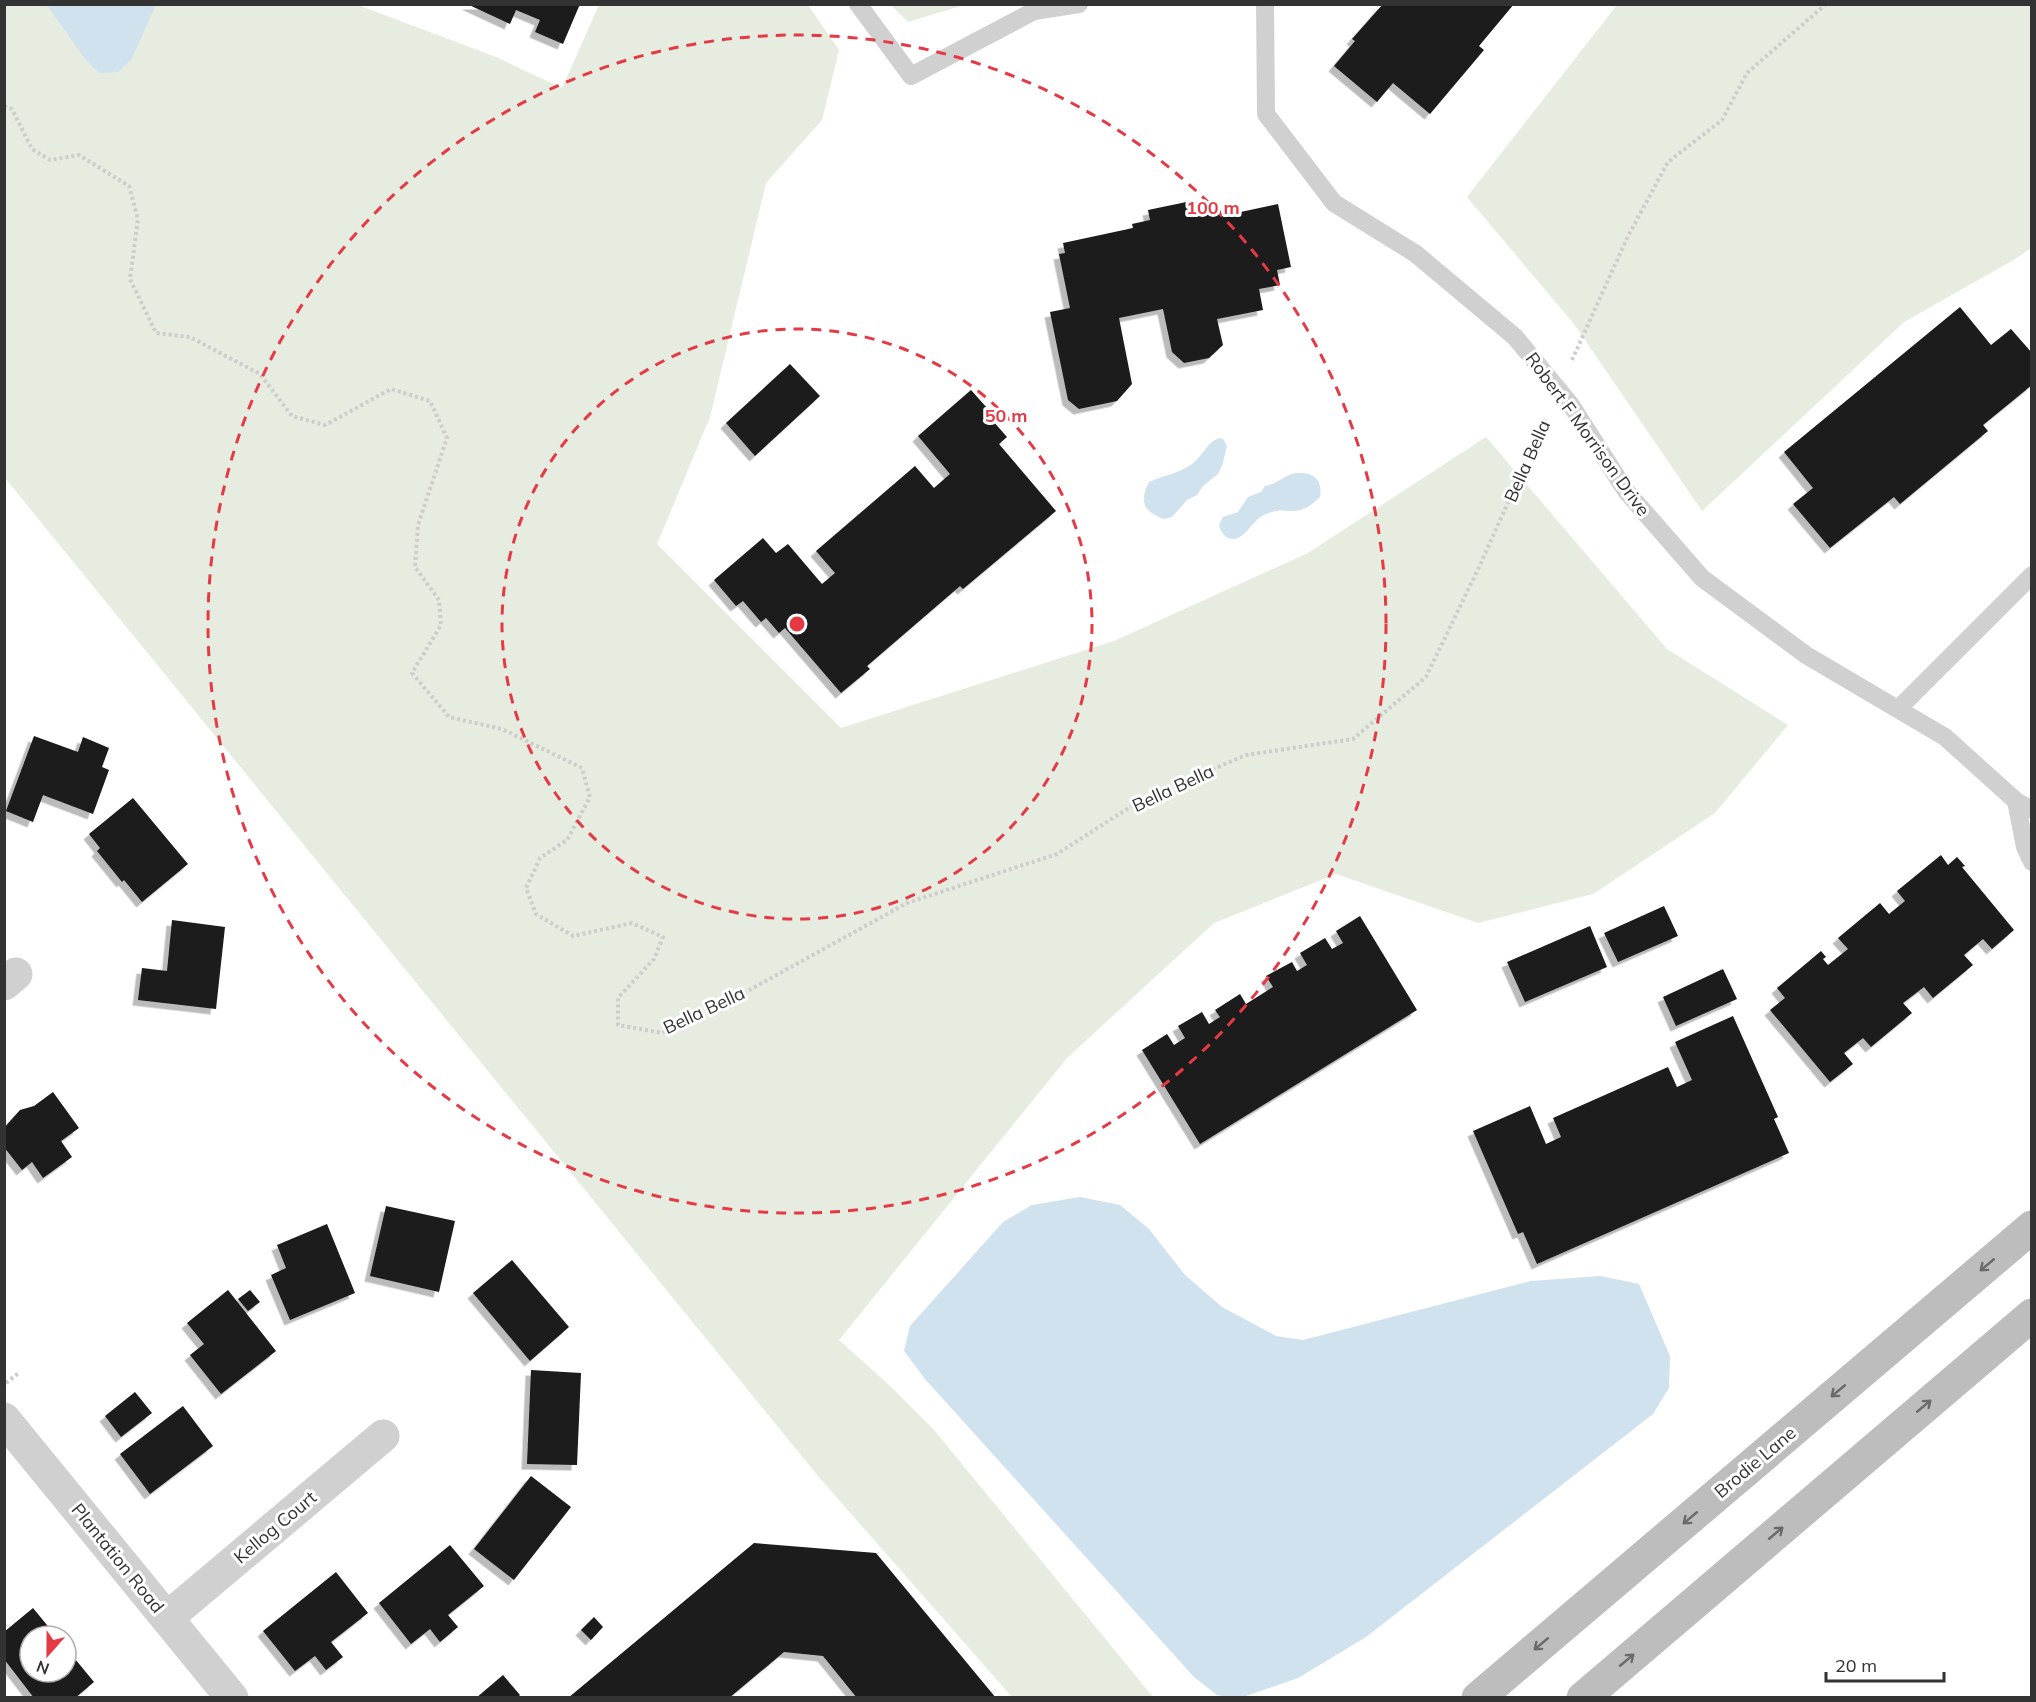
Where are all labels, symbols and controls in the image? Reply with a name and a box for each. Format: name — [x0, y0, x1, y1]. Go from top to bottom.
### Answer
text: 100 m — [1186, 196, 1240, 219]
street label: Robert F Morrison Drive — [1521, 348, 1655, 520]
text: 50 m — [985, 404, 1027, 427]
street label: Bella Bella — [1499, 416, 1555, 506]
centre of rings — [787, 614, 807, 634]
street label: Bella Bella — [1128, 759, 1218, 817]
street label: Bella Bella — [659, 981, 749, 1039]
one-way arrow — [1980, 1258, 1995, 1272]
one-way arrow — [1831, 1384, 1846, 1398]
one-way arrow — [1916, 1400, 1932, 1413]
street label: Brodie Lane — [1710, 1421, 1800, 1503]
street label: Kellog Court — [229, 1486, 321, 1568]
street label: Plantation Road — [67, 1498, 169, 1618]
one-way arrow — [1682, 1511, 1698, 1524]
one-way arrow — [1768, 1526, 1783, 1540]
north arrow — [18, 1624, 78, 1684]
one-way arrow — [1534, 1637, 1549, 1651]
scale bar — [1826, 1645, 1944, 1683]
one-way arrow — [1619, 1653, 1635, 1666]
text: 20 m — [1835, 1654, 1877, 1677]
text: N — [33, 1657, 52, 1680]

